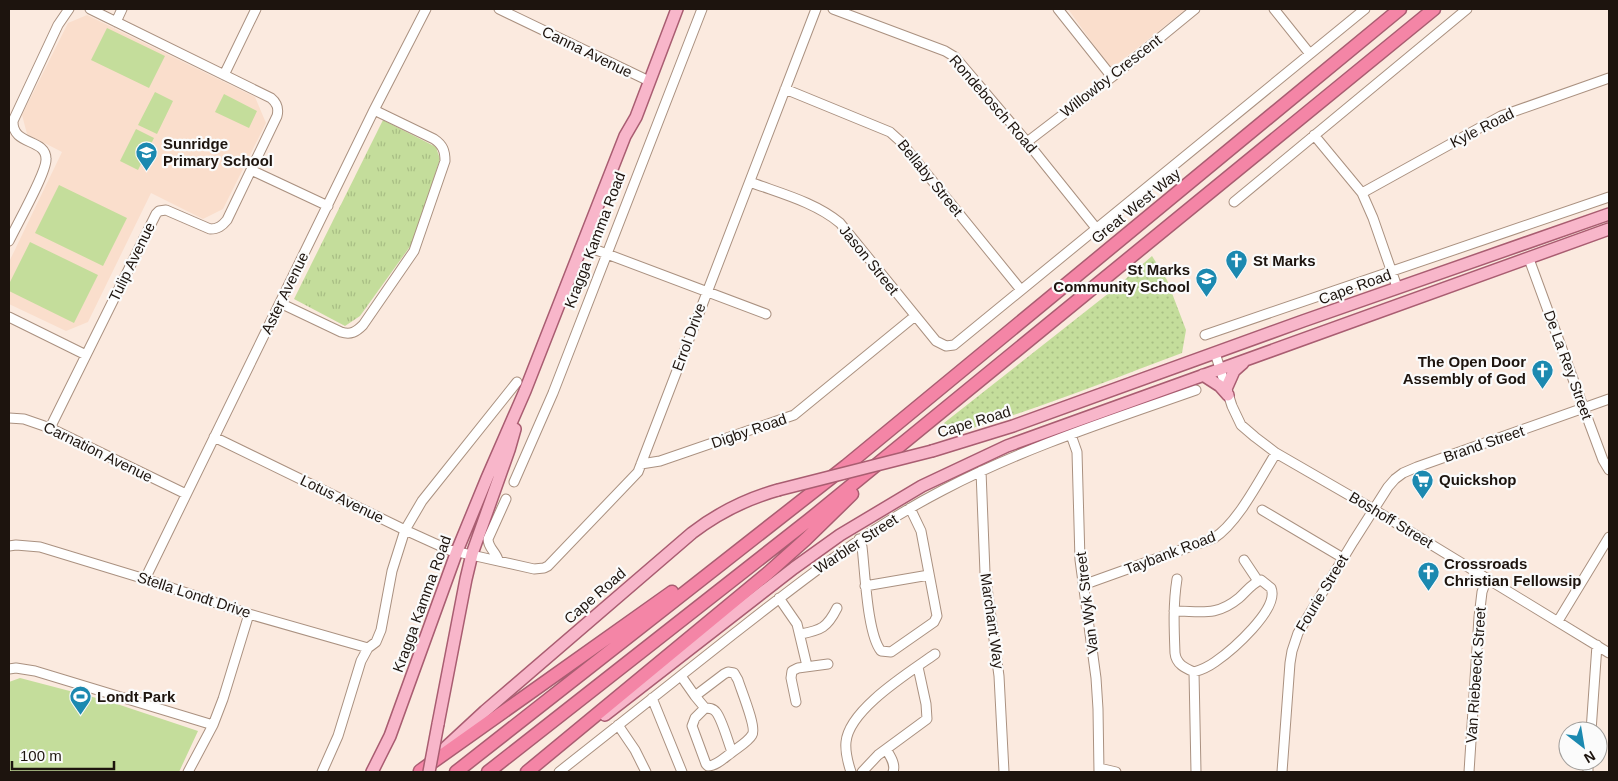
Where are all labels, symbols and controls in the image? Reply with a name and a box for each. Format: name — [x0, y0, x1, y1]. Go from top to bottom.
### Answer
street label: Canna Avenue — [539, 22, 635, 81]
street label: Willowby Crescent — [1057, 30, 1165, 120]
street label: Rondebosch Road — [946, 51, 1041, 156]
street label: Kyle Road — [1447, 104, 1516, 151]
place label: Sunridge Primary School — [163, 135, 273, 169]
street label: Bellaby Street — [894, 136, 967, 220]
school or university icon: Sunridge Primary School — [135, 141, 159, 172]
street label: Great West Way — [1088, 164, 1184, 247]
street label: Kragga Kamma Road — [561, 169, 628, 310]
street label: Tulip Avenue — [105, 219, 158, 304]
street label: Jason Street — [836, 222, 903, 298]
street label: Aster Avenue — [257, 249, 312, 336]
church icon: St Marks — [1225, 249, 1249, 280]
place label: St Marks — [1253, 252, 1316, 269]
place label: St Marks Community School — [1053, 261, 1190, 295]
street label: Cape Road — [1316, 266, 1393, 307]
school or university icon: St Marks Community School — [1194, 267, 1218, 298]
street label: Errol Drive — [668, 301, 709, 373]
street label: De La Rey Street — [1541, 308, 1596, 423]
place label: The Open Door Assembly of God — [1403, 353, 1526, 387]
church icon: The Open Door Assembly of God — [1530, 359, 1554, 390]
street label: Cape Road — [935, 402, 1013, 441]
street label: Digby Road — [709, 410, 789, 451]
street label: Carnation Avenue — [41, 418, 155, 485]
street label: Brand Street — [1441, 422, 1527, 465]
supermarket icon: Quickshop — [1411, 468, 1435, 499]
street label: Lotus Avenue — [298, 471, 387, 526]
place label: Quickshop — [1439, 471, 1517, 488]
street label: Boshoff Street — [1346, 488, 1437, 552]
street label: Warbler Street — [811, 510, 901, 577]
street label: Taybank Road — [1122, 527, 1218, 578]
street label: Kragga Kamma Road — [389, 533, 454, 675]
street label: Van Wyk Street — [1072, 550, 1101, 655]
street label: Fourie Street — [1292, 550, 1352, 634]
place label: Crossroads Christian Fellowsip — [1444, 555, 1582, 589]
church icon: Crossroads Christian Fellowsip — [1416, 561, 1440, 592]
street label: Cape Road — [560, 564, 629, 627]
street label: Stella Londt Drive — [135, 568, 253, 621]
street label: Marchant Way — [977, 572, 1008, 670]
street label: Van Riebeeck Street — [1462, 605, 1489, 744]
sports icon: Londt Park — [69, 685, 93, 716]
place label: Londt Park — [97, 688, 176, 705]
north arrow — [1558, 721, 1608, 771]
scale bar — [12, 738, 115, 770]
text: 100 m — [20, 747, 62, 764]
text: N — [1581, 748, 1598, 767]

